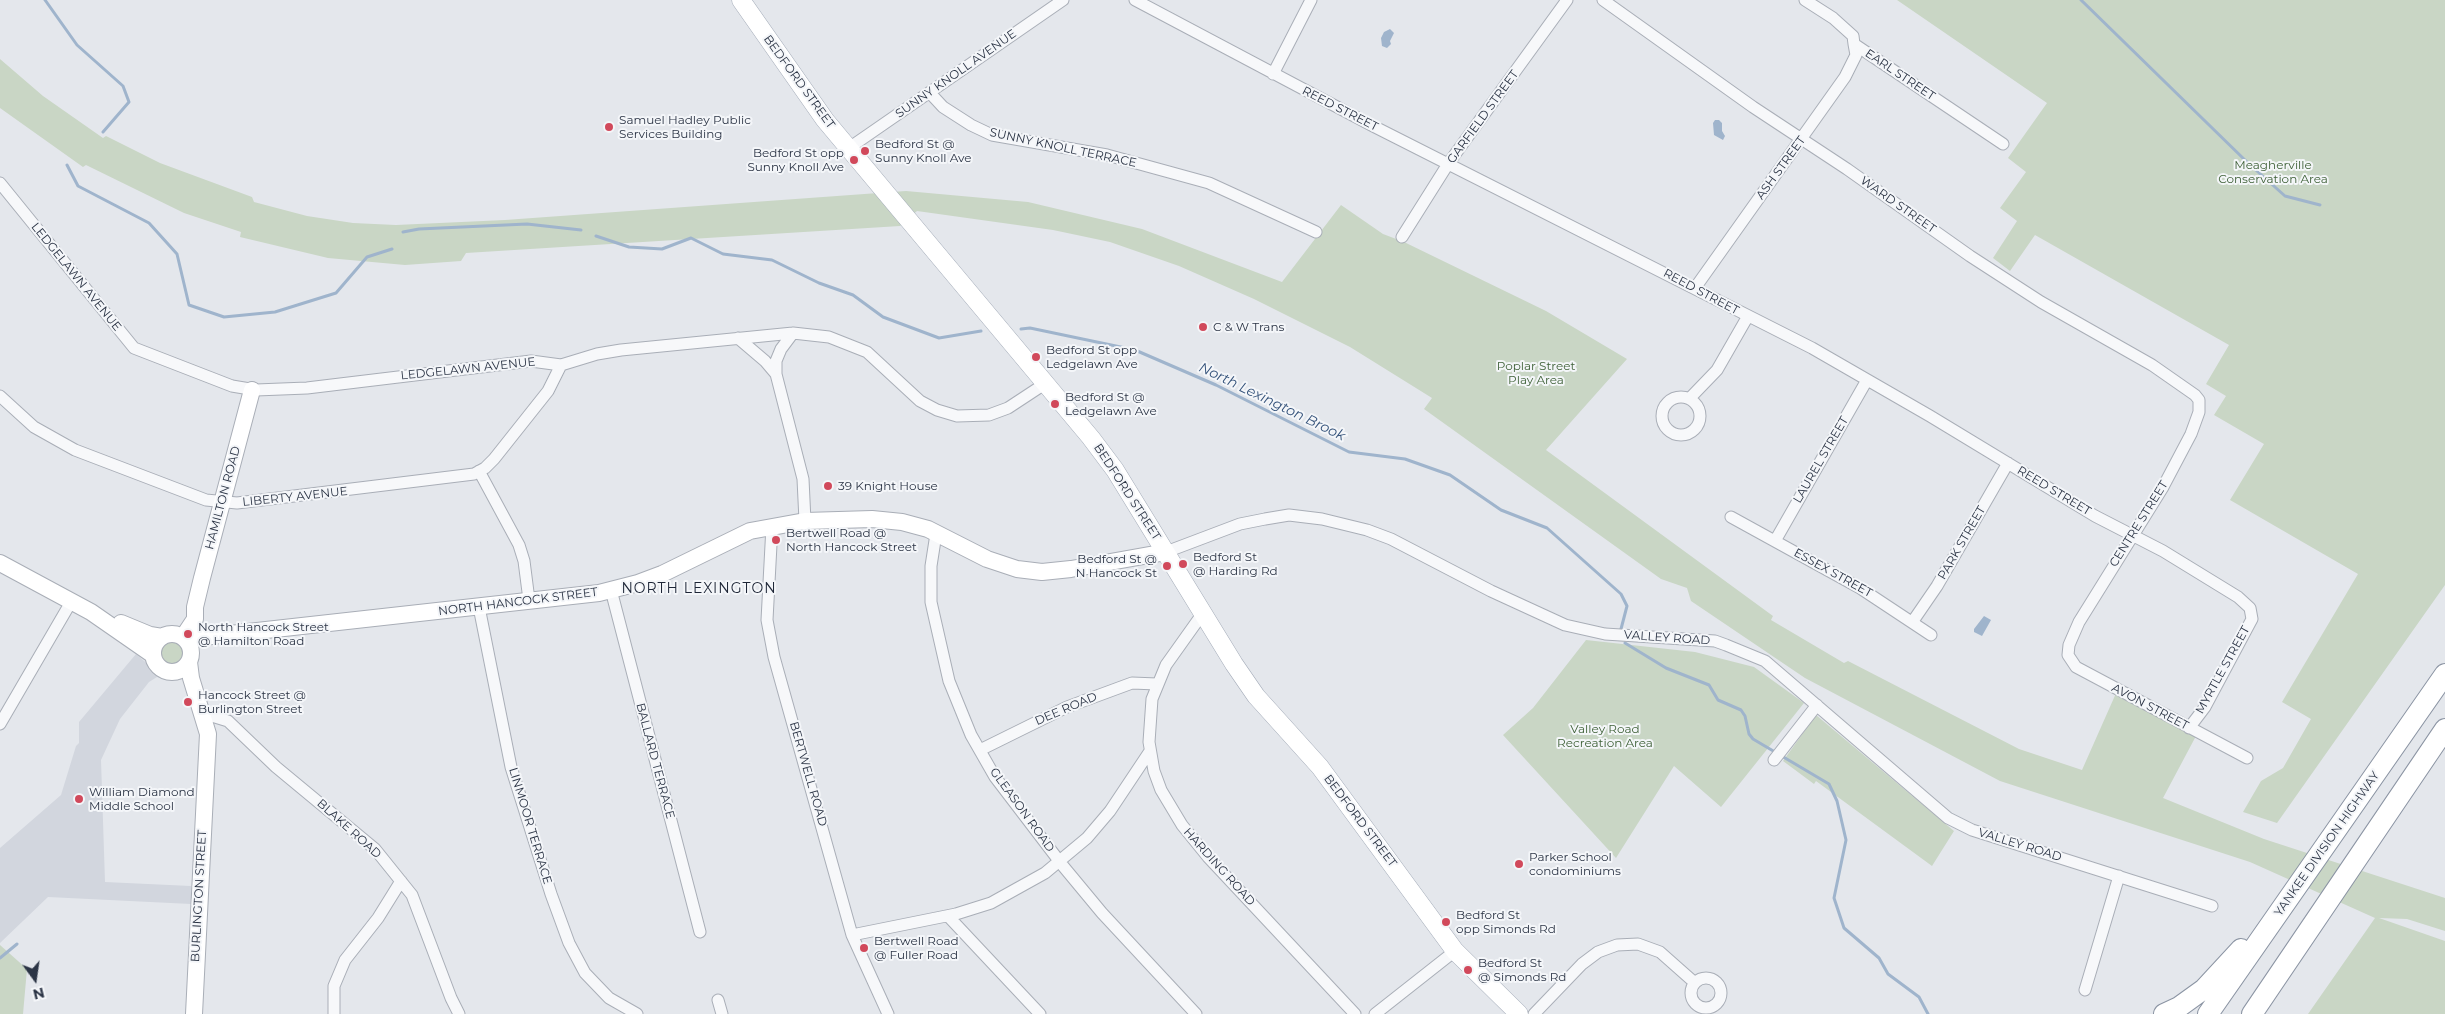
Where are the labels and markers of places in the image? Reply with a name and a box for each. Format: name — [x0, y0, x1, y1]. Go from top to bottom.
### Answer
place label: Samuel Hadley Public Services Building — [619, 113, 751, 141]
marker: Samuel Hadley Public Services Building — [603, 121, 615, 133]
place label: Bedford St @ Sunny Knoll Ave — [875, 137, 972, 165]
marker: Bedford St @ Sunny Knoll Ave — [859, 145, 871, 157]
place label: Bedford St opp Sunny Knoll Ave — [747, 146, 844, 174]
marker: Bedford St opp Sunny Knoll Ave — [848, 154, 860, 166]
place label: C & W Trans — [1213, 320, 1284, 334]
marker: C & W Trans — [1197, 321, 1209, 333]
place label: Bedford St opp Ledgelawn Ave — [1046, 343, 1138, 371]
marker: Bedford St opp Ledgelawn Ave — [1030, 351, 1042, 363]
place label: Bedford St @ Ledgelawn Ave — [1065, 390, 1157, 418]
marker: Bedford St @ Ledgelawn Ave — [1049, 398, 1061, 410]
place label: 39 Knight House — [838, 479, 938, 493]
marker: 39 Knight House — [822, 480, 834, 492]
place label: Bertwell Road @ North Hancock Street — [786, 526, 917, 554]
marker: Bertwell Road @ North Hancock Street — [770, 534, 782, 546]
place label: Bedford St @ Harding Rd — [1193, 550, 1278, 578]
place label: Bedford St @ N Hancock St — [1076, 552, 1157, 580]
marker: Bedford St @ Harding Rd — [1177, 558, 1189, 570]
marker: Bedford St @ N Hancock St — [1161, 560, 1173, 572]
place label: North Hancock Street @ Hamilton Road — [198, 620, 329, 648]
marker: North Hancock Street @ Hamilton Road — [182, 628, 194, 640]
place label: Hancock Street @ Burlington Street — [198, 688, 306, 716]
marker: Hancock Street @ Burlington Street — [182, 696, 194, 708]
place label: William Diamond Middle School — [89, 785, 195, 813]
marker: William Diamond Middle School — [73, 793, 85, 805]
place label: Parker School condominiums — [1529, 850, 1621, 878]
marker: Parker School condominiums — [1513, 858, 1525, 870]
place label: Bedford St opp Simonds Rd — [1456, 908, 1556, 936]
marker: Bedford St opp Simonds Rd — [1440, 916, 1452, 928]
place label: Bertwell Road @ Fuller Road — [874, 934, 959, 962]
marker: Bertwell Road @ Fuller Road — [858, 942, 870, 954]
place label: Bedford St @ Simonds Rd — [1478, 956, 1566, 984]
marker: Bedford St @ Simonds Rd — [1462, 964, 1474, 976]

